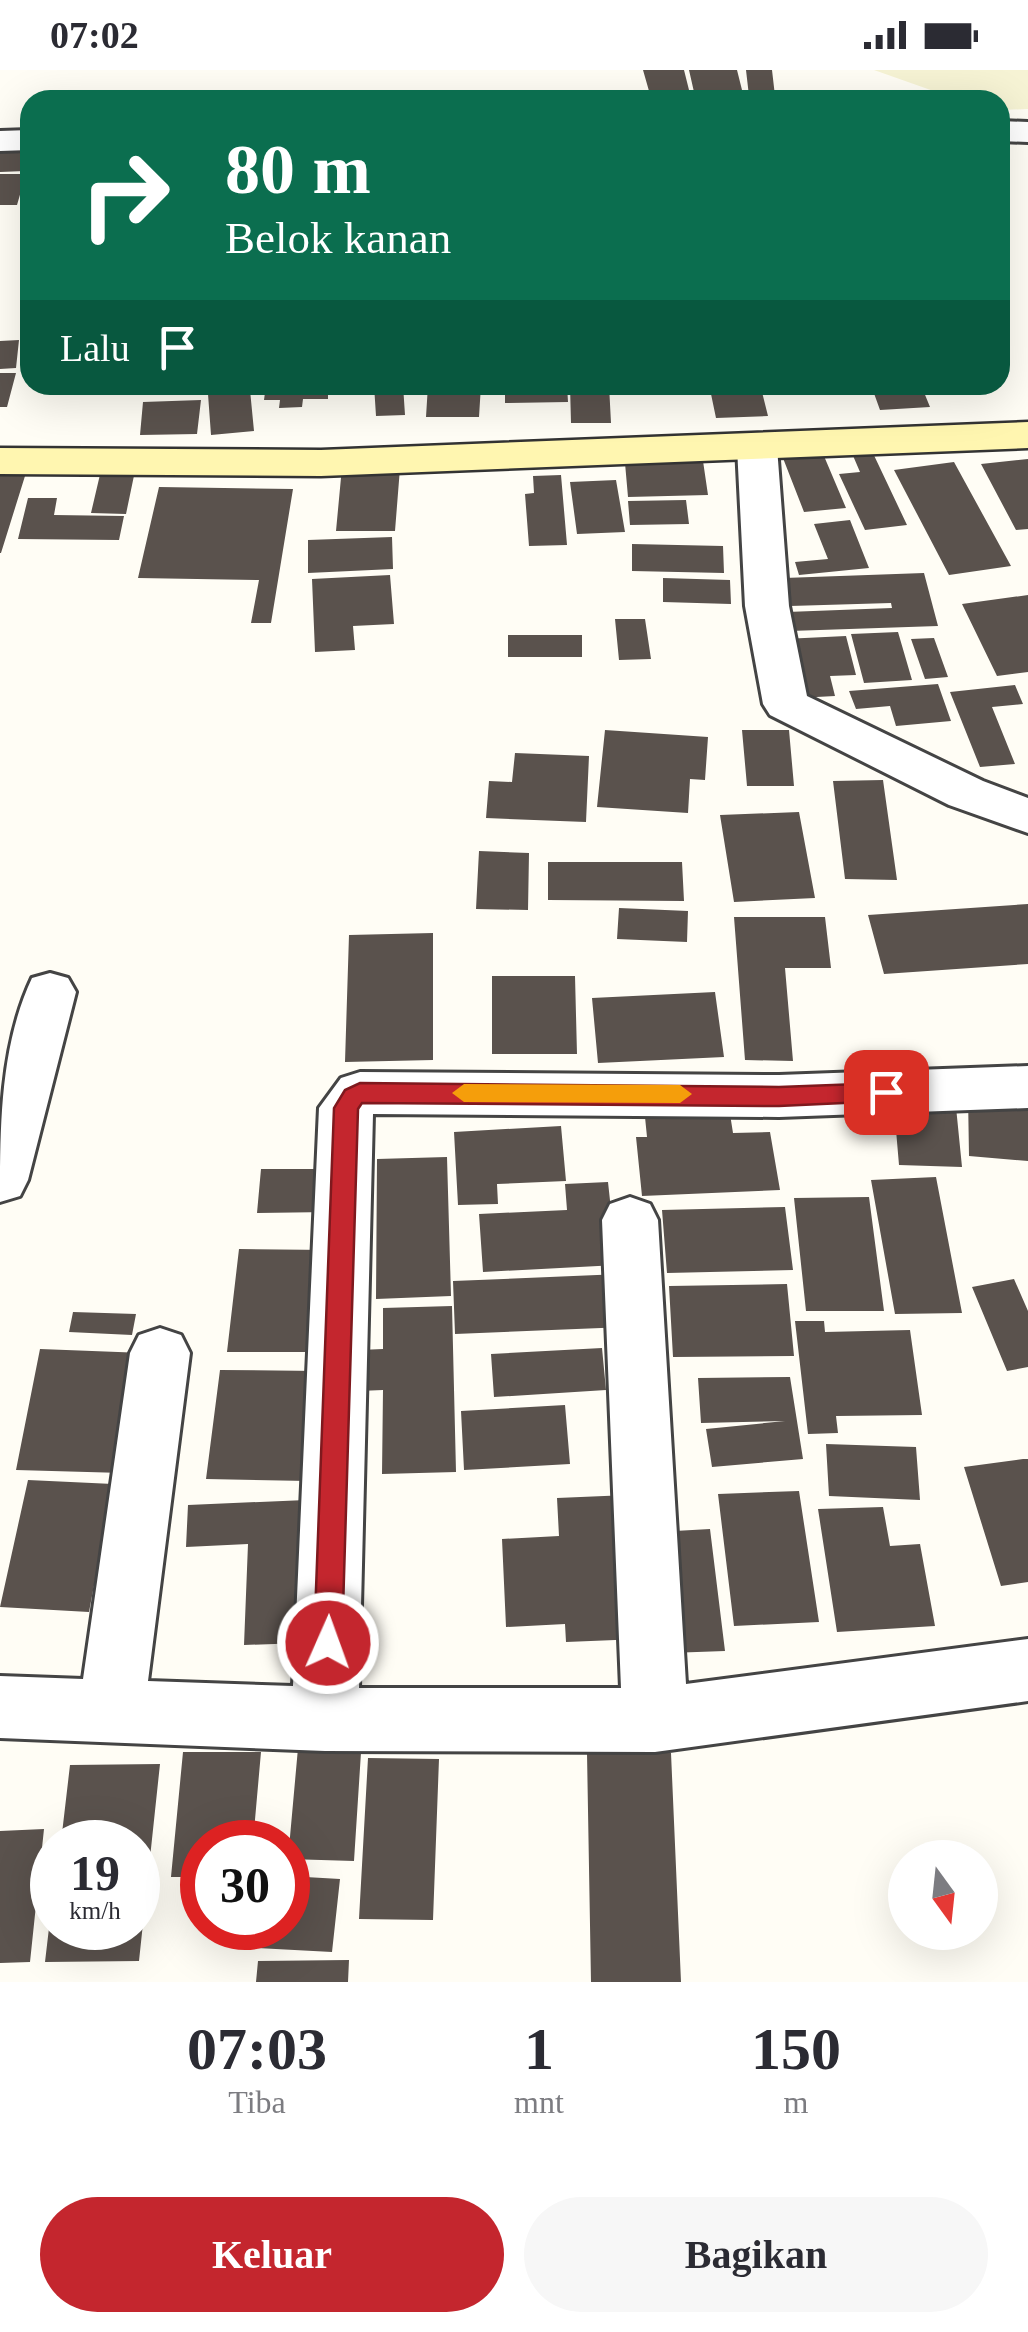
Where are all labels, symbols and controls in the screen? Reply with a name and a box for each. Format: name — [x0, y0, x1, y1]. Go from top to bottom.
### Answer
text: 07:02 — [50, 14, 139, 56]
icon: right — [60, 130, 190, 260]
text: 80 m — [225, 131, 371, 208]
text: Belok kanan — [225, 213, 451, 263]
icon: arrive — [150, 320, 205, 375]
text: Lalu — [60, 327, 130, 369]
pin — [844, 1050, 929, 1135]
icon: arrive — [859, 1065, 914, 1120]
position arrow — [276, 1591, 380, 1695]
speed limit sign: 30 — [180, 1820, 310, 1950]
north arrow — [888, 1840, 998, 1950]
map controls — [888, 1840, 998, 1950]
text: 19 — [70, 1845, 120, 1901]
text: km/h — [69, 1897, 121, 1924]
text: 07:03 — [187, 2016, 327, 2082]
text: 1 — [524, 2016, 554, 2082]
text: 150 — [751, 2016, 841, 2082]
text: Tiba — [228, 2084, 286, 2120]
text: mnt — [514, 2084, 564, 2120]
text: m — [783, 2084, 808, 2120]
button: Keluar — [40, 2197, 504, 2312]
button: Bagikan — [524, 2197, 988, 2312]

